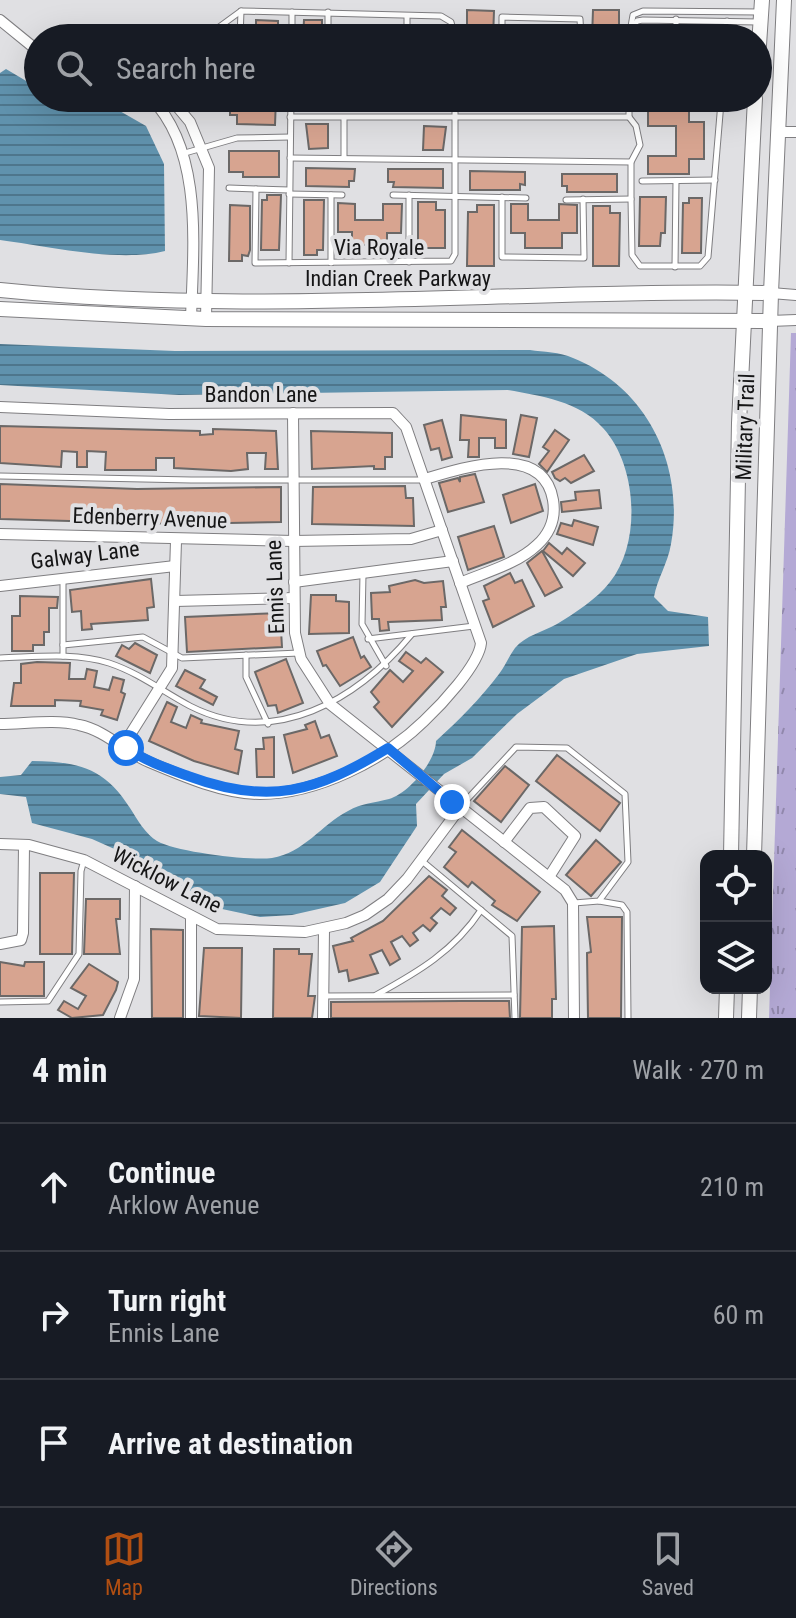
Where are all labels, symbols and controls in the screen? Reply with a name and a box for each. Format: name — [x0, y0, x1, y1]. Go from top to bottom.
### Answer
search box — [24, 24, 772, 112]
icon: search — [52, 46, 96, 90]
text: Search here — [116, 51, 256, 86]
street label: Via Royale — [334, 235, 424, 260]
street label: Indian Creek Parkway — [305, 266, 491, 291]
street label: Military Trail — [731, 373, 759, 481]
street label: Bandon Lane — [205, 382, 317, 407]
street label: Edenberry Avenue — [72, 503, 228, 533]
street label: Galway Lane — [29, 536, 141, 574]
street label: Ennis Lane — [261, 539, 289, 635]
route start — [108, 730, 144, 766]
route end — [434, 784, 470, 820]
street label: Wicklow Lane — [108, 842, 226, 918]
map controls — [700, 850, 772, 994]
button: locate — [700, 850, 772, 922]
button: layers — [700, 922, 772, 994]
text: 4 min — [32, 1050, 108, 1090]
text: Walk · 270 m — [632, 1055, 764, 1085]
text: Continue — [108, 1155, 215, 1190]
icon: ahead — [32, 1165, 76, 1209]
text: 210 m — [700, 1172, 764, 1202]
text: Arklow Avenue — [108, 1190, 259, 1220]
text: Turn right — [108, 1283, 226, 1318]
icon: right — [32, 1293, 76, 1337]
text: 60 m — [713, 1300, 764, 1330]
text: Ennis Lane — [108, 1318, 220, 1348]
icon: arrive — [32, 1421, 76, 1465]
text: Arrive at destination — [108, 1426, 353, 1461]
tab: Map — [102, 1527, 146, 1600]
tab: Directions — [350, 1527, 438, 1600]
tab: Saved — [642, 1527, 694, 1600]

